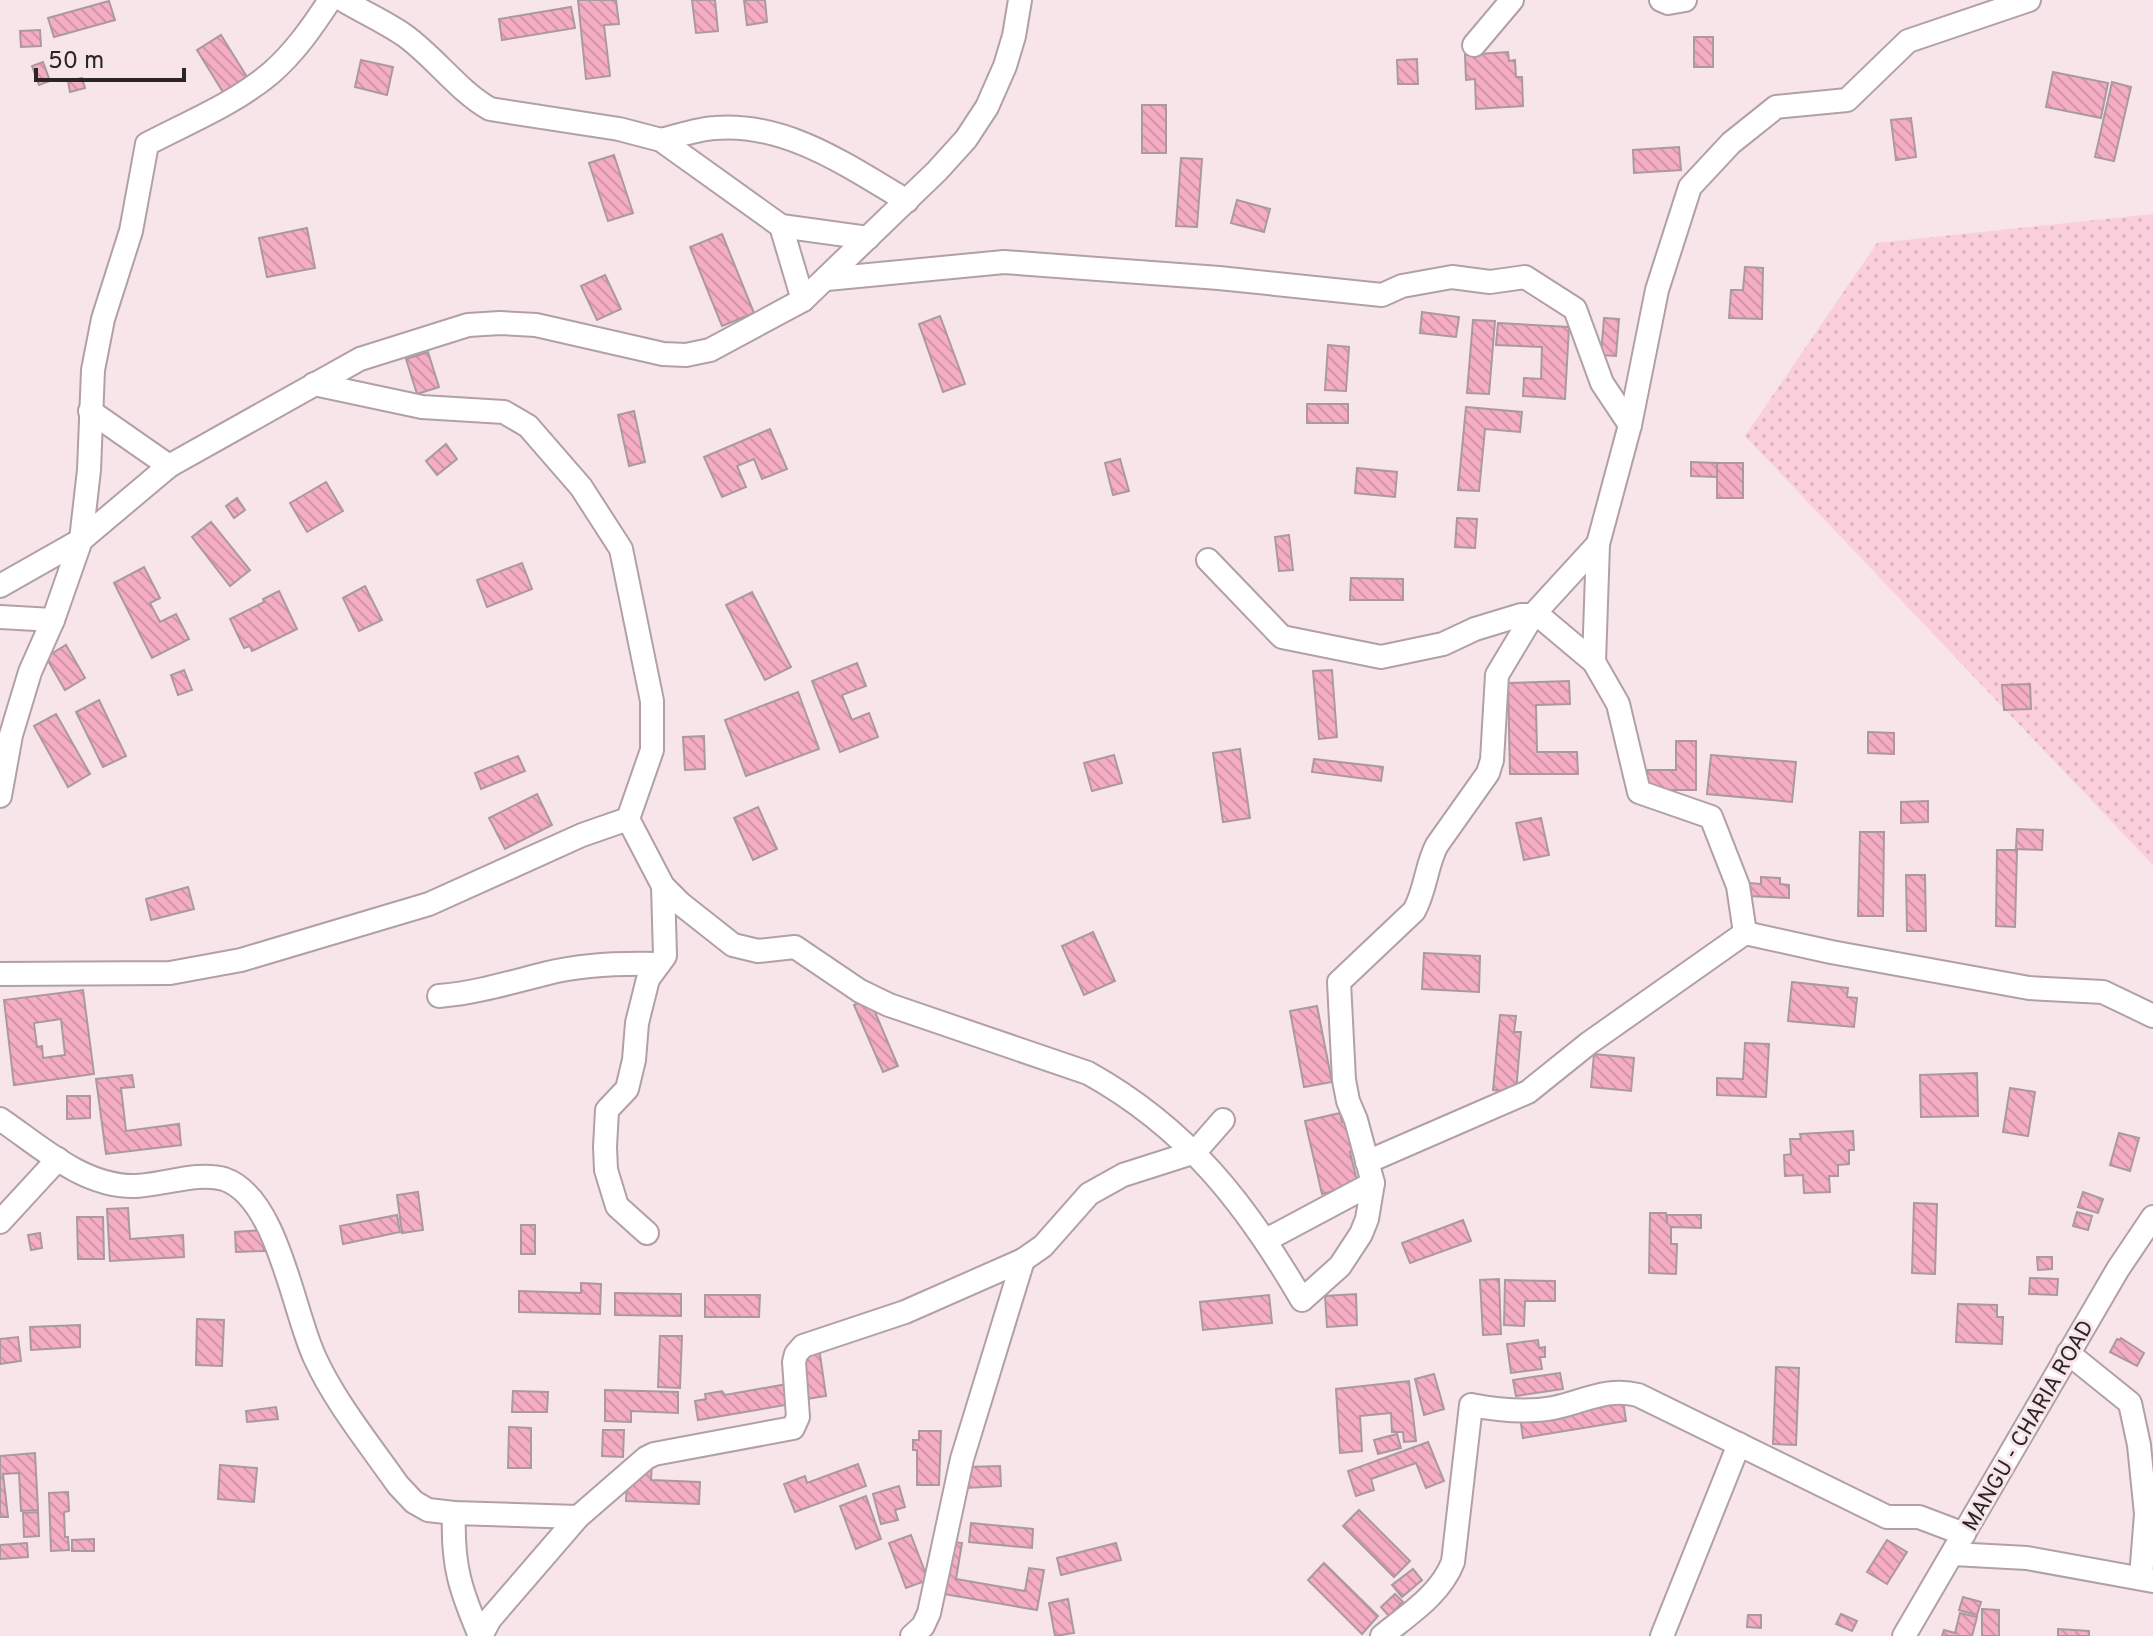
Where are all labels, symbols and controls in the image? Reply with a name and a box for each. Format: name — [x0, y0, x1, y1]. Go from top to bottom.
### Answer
scale bar — [36, 32, 184, 82]
text: 50 m — [48, 47, 104, 77]
street label: MANGU - CHARIA ROAD — [1958, 1316, 2101, 1537]

